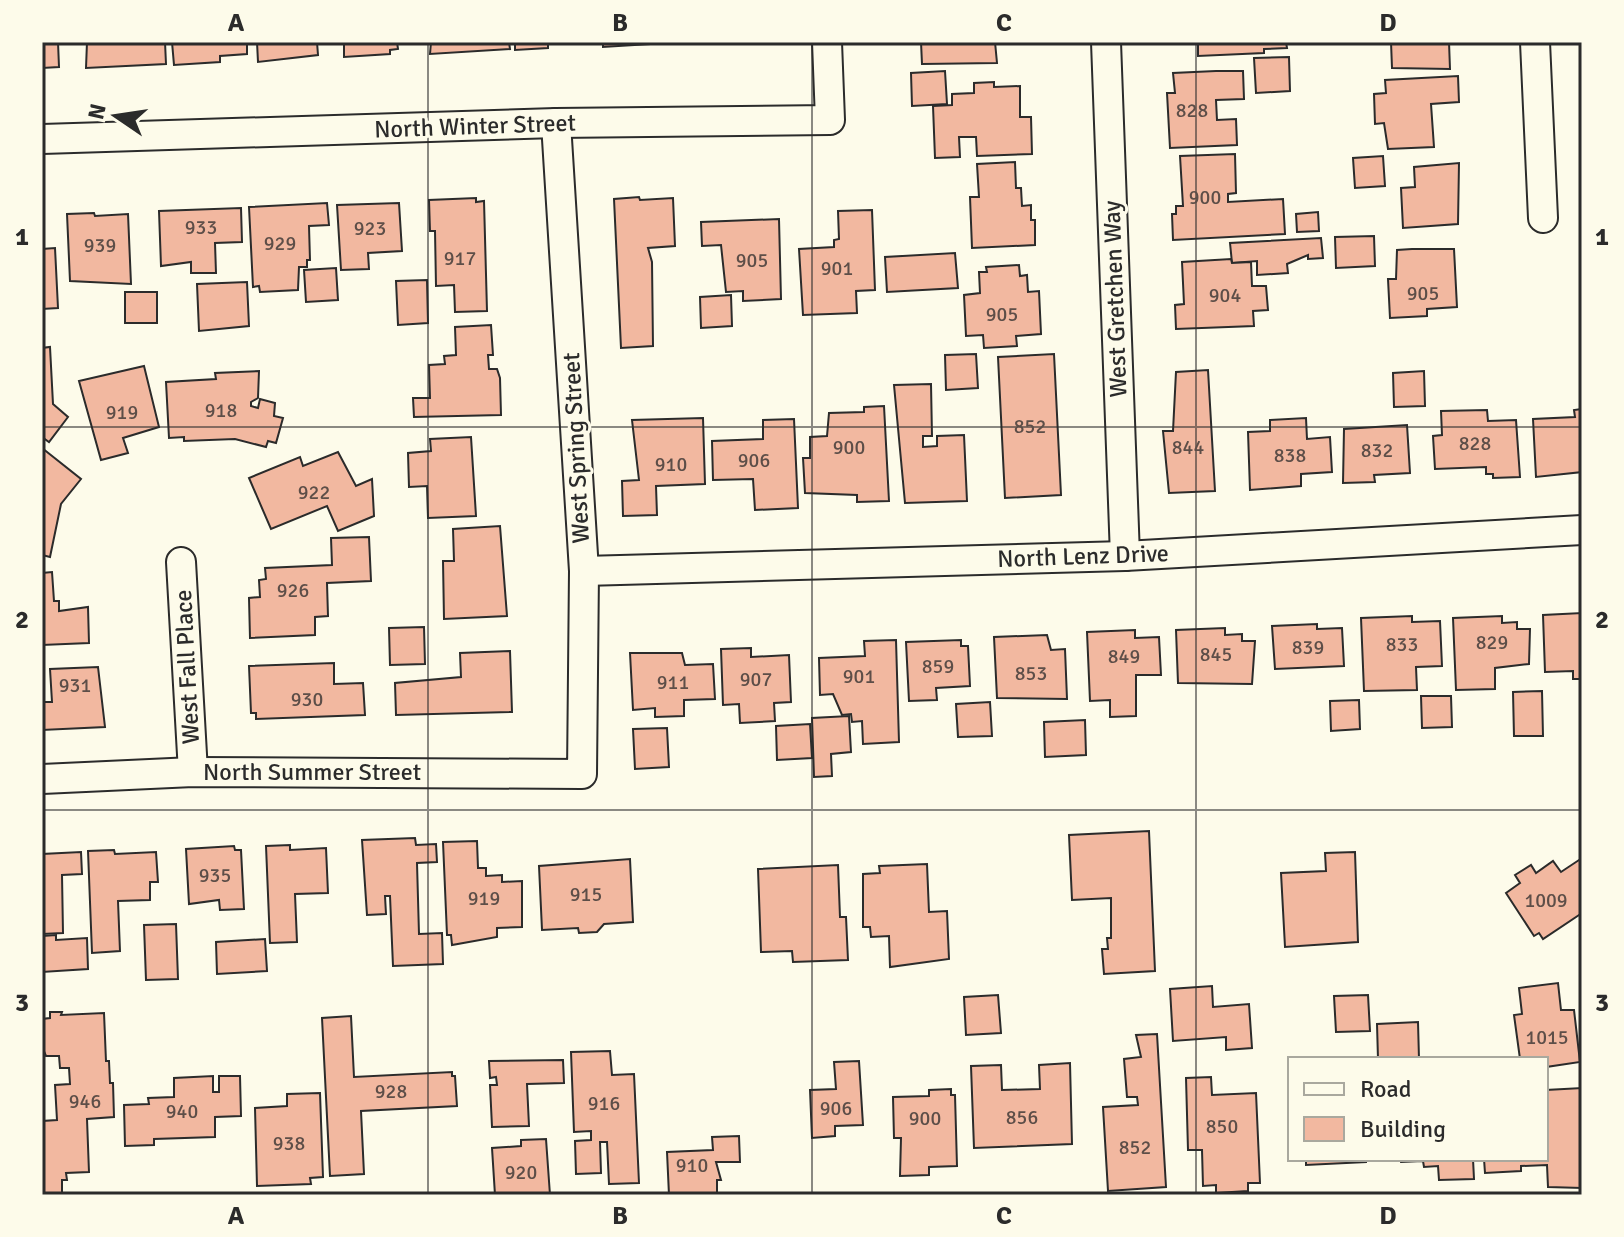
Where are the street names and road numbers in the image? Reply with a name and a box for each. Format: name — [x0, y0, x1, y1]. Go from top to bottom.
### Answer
street label: North Winter Street — [374, 107, 576, 145]
street label: West Gretchen Way — [1097, 200, 1133, 398]
street label: West Spring Street — [556, 352, 596, 544]
street label: North Lenz Drive — [997, 538, 1169, 574]
street label: West Fall Place — [168, 589, 206, 745]
street label: North Summer Street — [203, 757, 421, 787]

